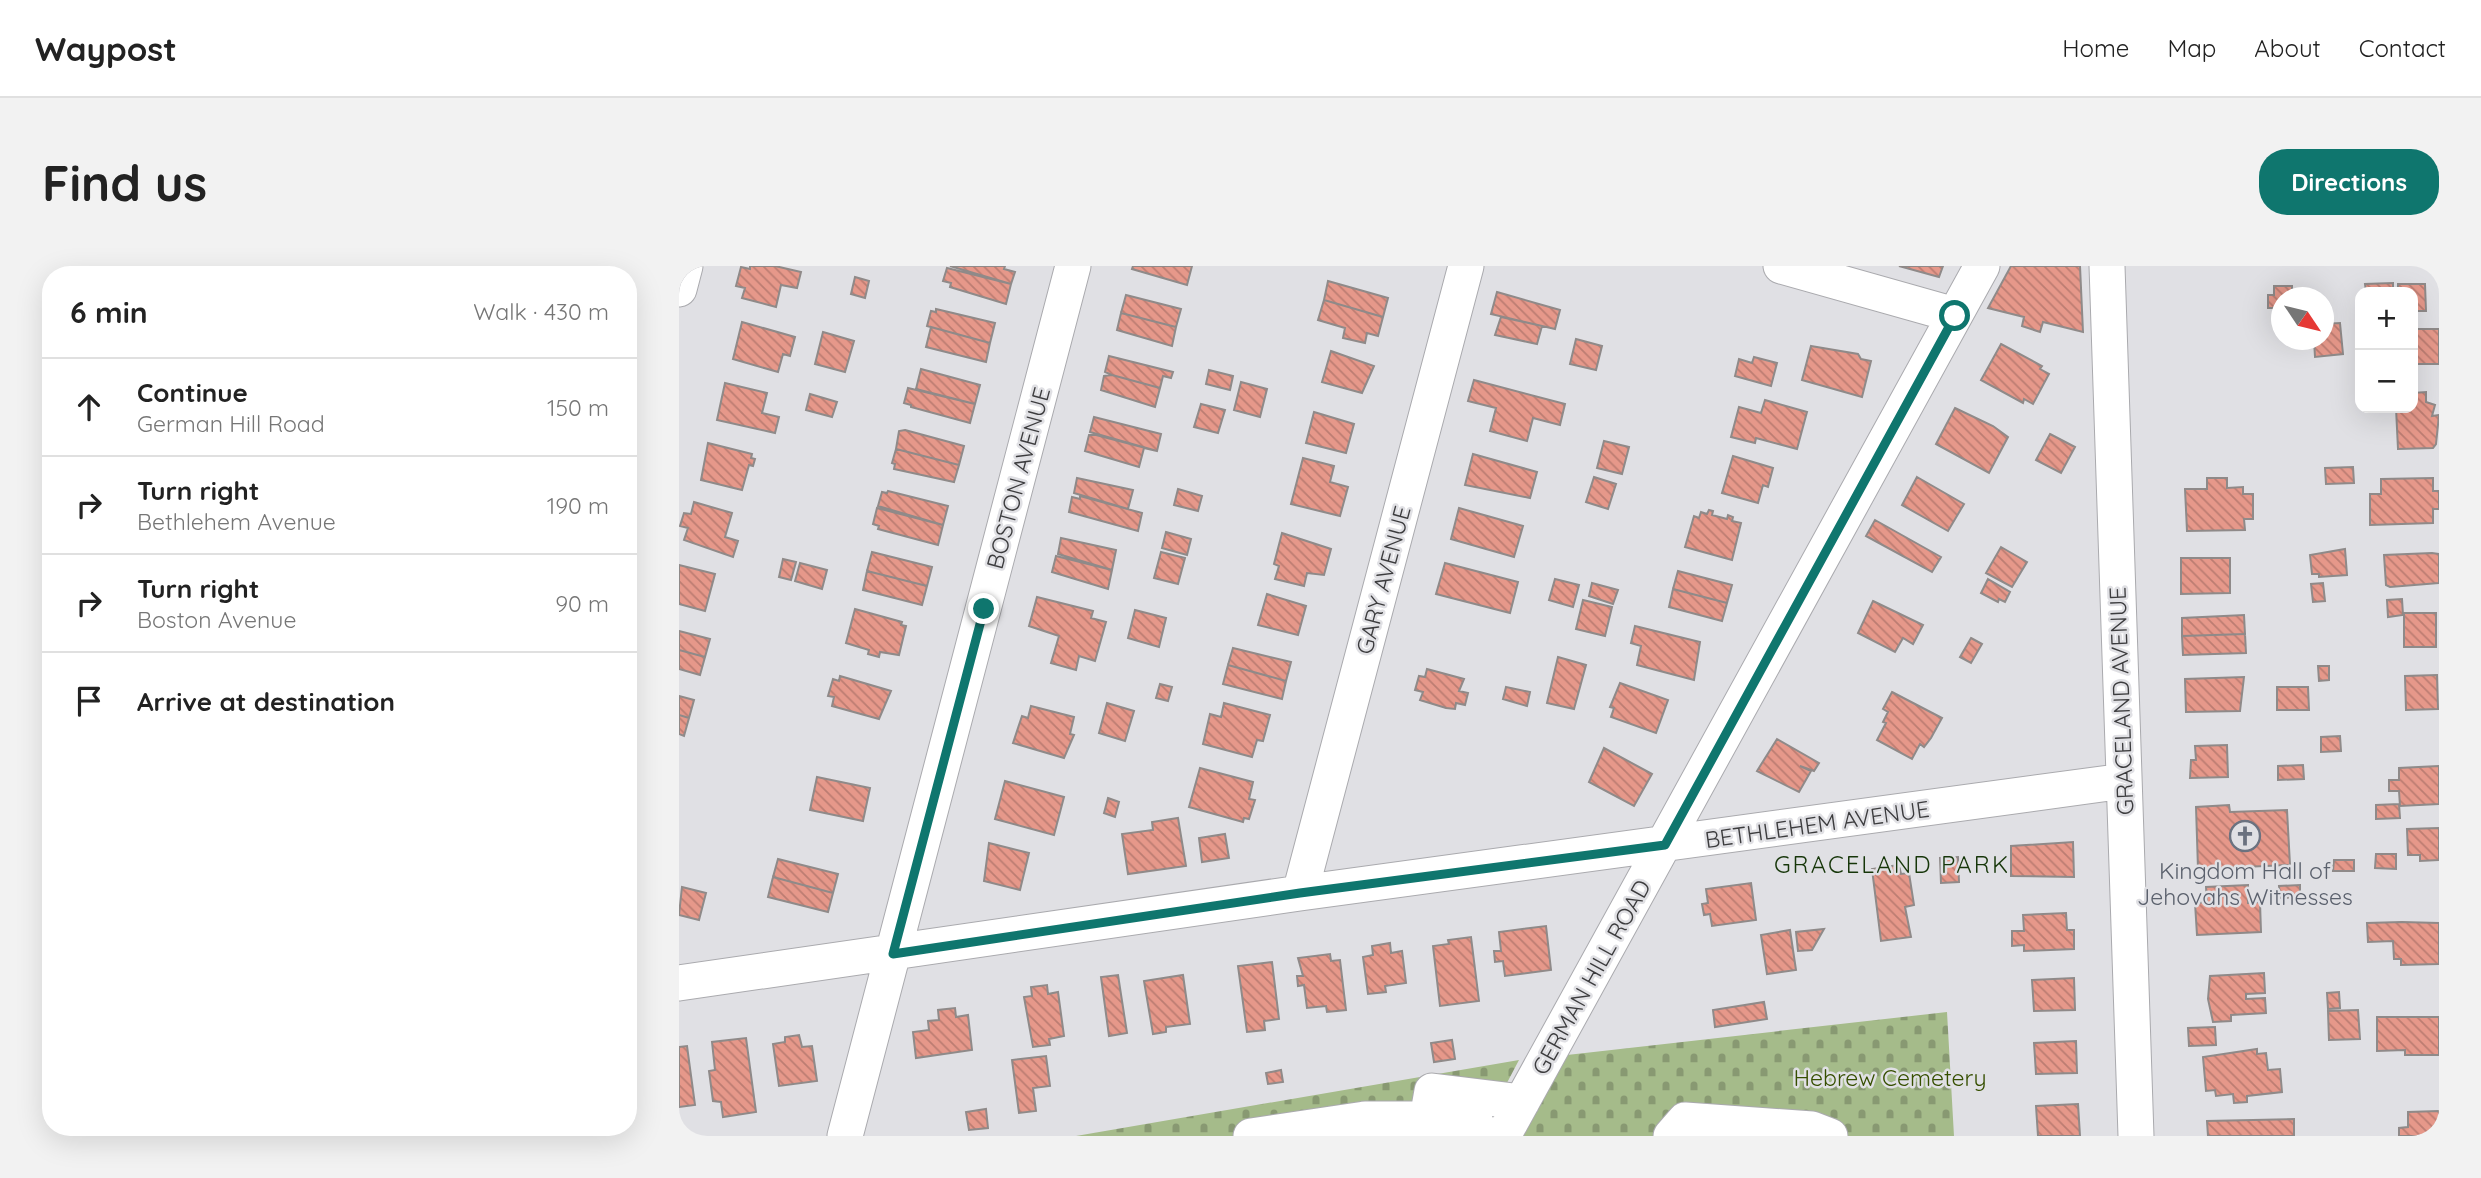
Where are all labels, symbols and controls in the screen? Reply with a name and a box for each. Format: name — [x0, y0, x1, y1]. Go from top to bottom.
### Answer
text: Waypost — [35, 28, 177, 69]
text: Home — [2062, 33, 2129, 63]
text: Map — [2167, 33, 2216, 63]
text: About — [2254, 33, 2321, 63]
text: Contact — [2359, 33, 2446, 63]
button: Directions — [2259, 149, 2439, 215]
text: Find us — [42, 152, 207, 213]
north arrow — [2271, 287, 2334, 350]
map controls — [2355, 287, 2418, 413]
button: + — [2355, 287, 2418, 350]
text: 6 min — [70, 293, 148, 331]
text: Walk · 430 m — [473, 297, 609, 326]
route start — [1939, 300, 1970, 331]
button: − — [2355, 350, 2418, 413]
text: Continue — [137, 376, 248, 409]
street label: BOSTON AVENUE — [980, 384, 1056, 572]
icon: ahead — [70, 388, 108, 426]
text: 150 m — [547, 393, 609, 422]
text: German Hill Road — [137, 409, 325, 438]
text: Turn right — [137, 474, 259, 507]
icon: right — [70, 486, 108, 524]
text: 190 m — [547, 491, 609, 520]
street label: GARY AVENUE — [1349, 503, 1417, 657]
text: Bethlehem Avenue — [137, 507, 336, 536]
text: Turn right — [137, 572, 259, 605]
icon: right — [70, 584, 108, 622]
street label: GRACELAND AVENUE — [2103, 586, 2139, 816]
text: 90 m — [555, 589, 609, 618]
route end — [968, 593, 999, 624]
text: Boston Avenue — [137, 605, 296, 634]
icon: arrive — [70, 682, 108, 720]
text: Arrive at destination — [137, 685, 395, 718]
street label: BETHLEHEM AVENUE — [1703, 794, 1931, 854]
church icon: Kingdom Hall of Jehovahs Witnesses — [2228, 819, 2262, 853]
district label: GRACELAND PARK — [1774, 849, 2010, 879]
place label: Kingdom Hall of Jehovahs Witnesses — [2137, 856, 2353, 911]
street label: GERMAN HILL ROAD — [1525, 874, 1657, 1080]
park label: Hebrew Cemetery — [1794, 1063, 1987, 1092]

